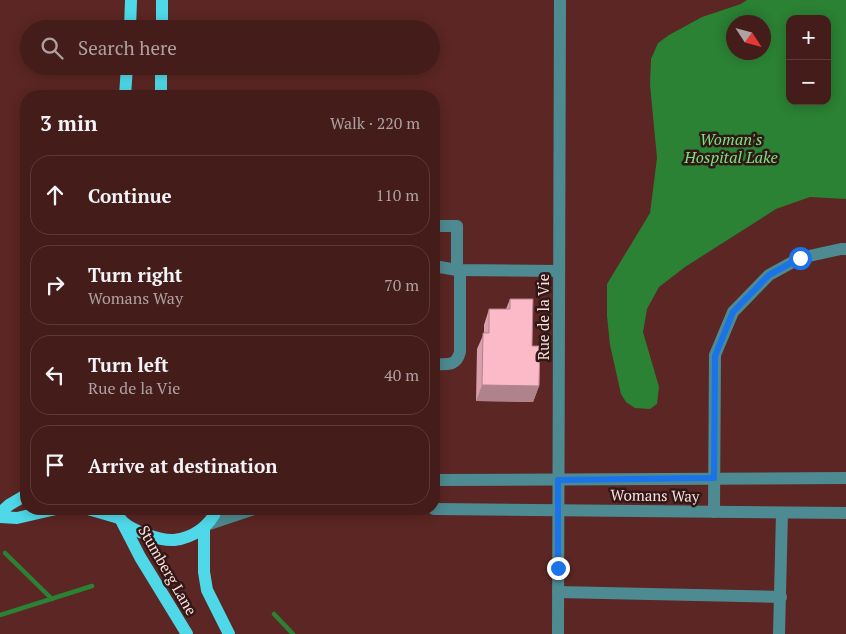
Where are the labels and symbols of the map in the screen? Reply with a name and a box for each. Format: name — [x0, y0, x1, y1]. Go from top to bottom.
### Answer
north arrow — [726, 15, 771, 60]
water label: Woman's Hospital Lake — [683, 128, 778, 168]
route start — [789, 247, 812, 270]
street label: Rue de la Vie — [533, 274, 553, 360]
street label: Womans Way — [610, 484, 700, 506]
street label: Stumberg Lane — [134, 522, 202, 618]
route end — [547, 557, 570, 580]

